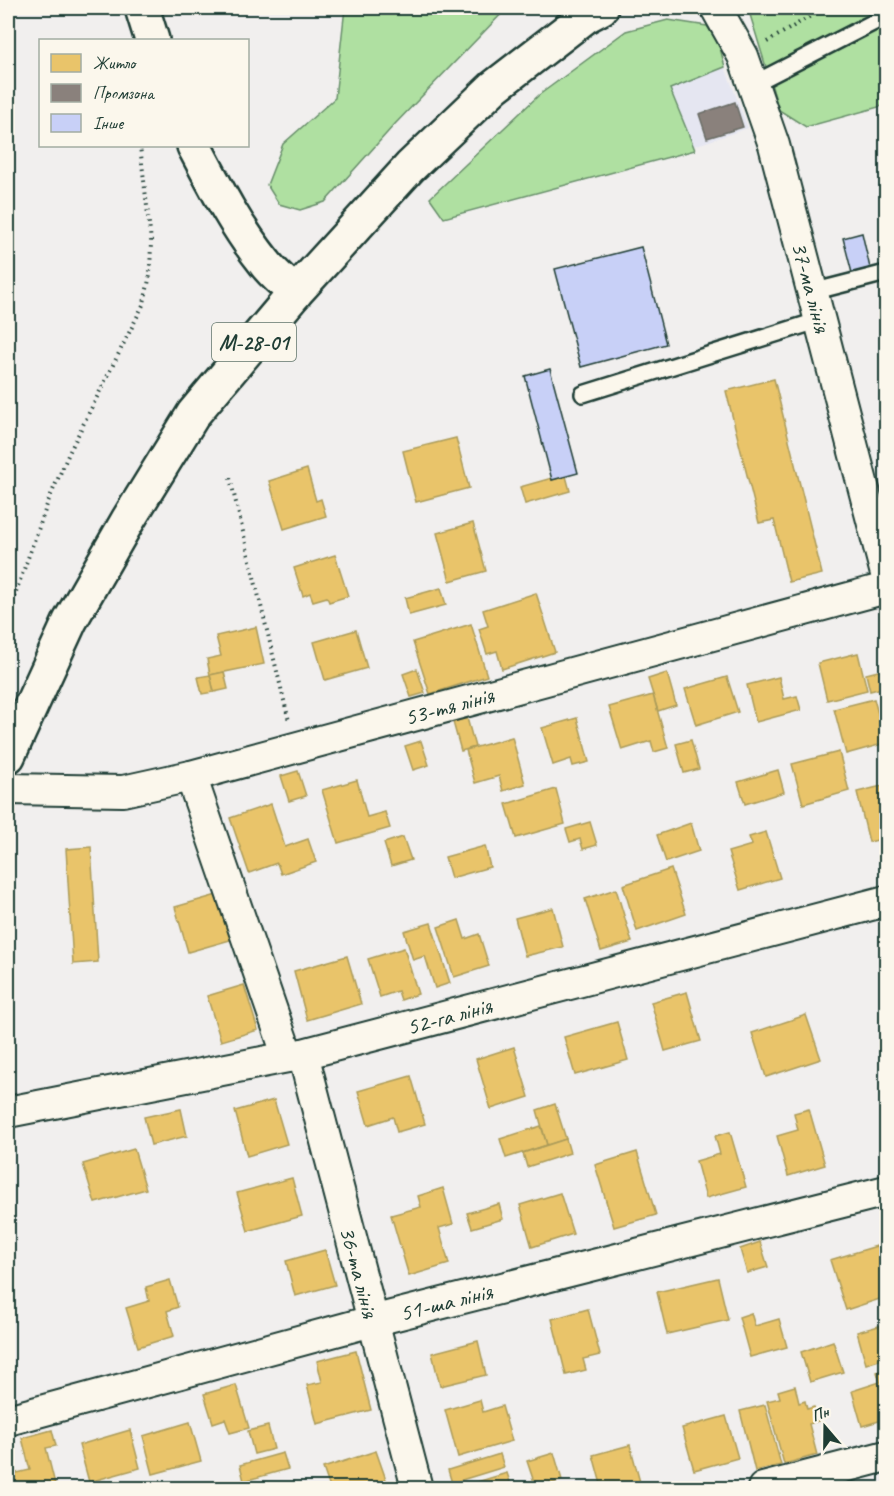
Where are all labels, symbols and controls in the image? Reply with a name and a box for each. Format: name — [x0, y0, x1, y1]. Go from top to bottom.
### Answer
legend — [39, 39, 249, 147]
text: Житло — [93, 52, 137, 74]
text: Промзона — [93, 82, 155, 104]
text: Інше — [93, 112, 124, 134]
street label: 37-ма лінія — [784, 238, 838, 337]
road number: М-28-01 — [212, 323, 296, 361]
street label: 53-тя лінія — [401, 679, 498, 732]
street label: 52-га лінія — [403, 990, 496, 1042]
street label: 36-та лінія — [332, 1223, 386, 1322]
street label: 51-ша лінія — [396, 1276, 497, 1328]
north arrow — [795, 1397, 855, 1457]
text: Пн — [809, 1401, 832, 1426]

